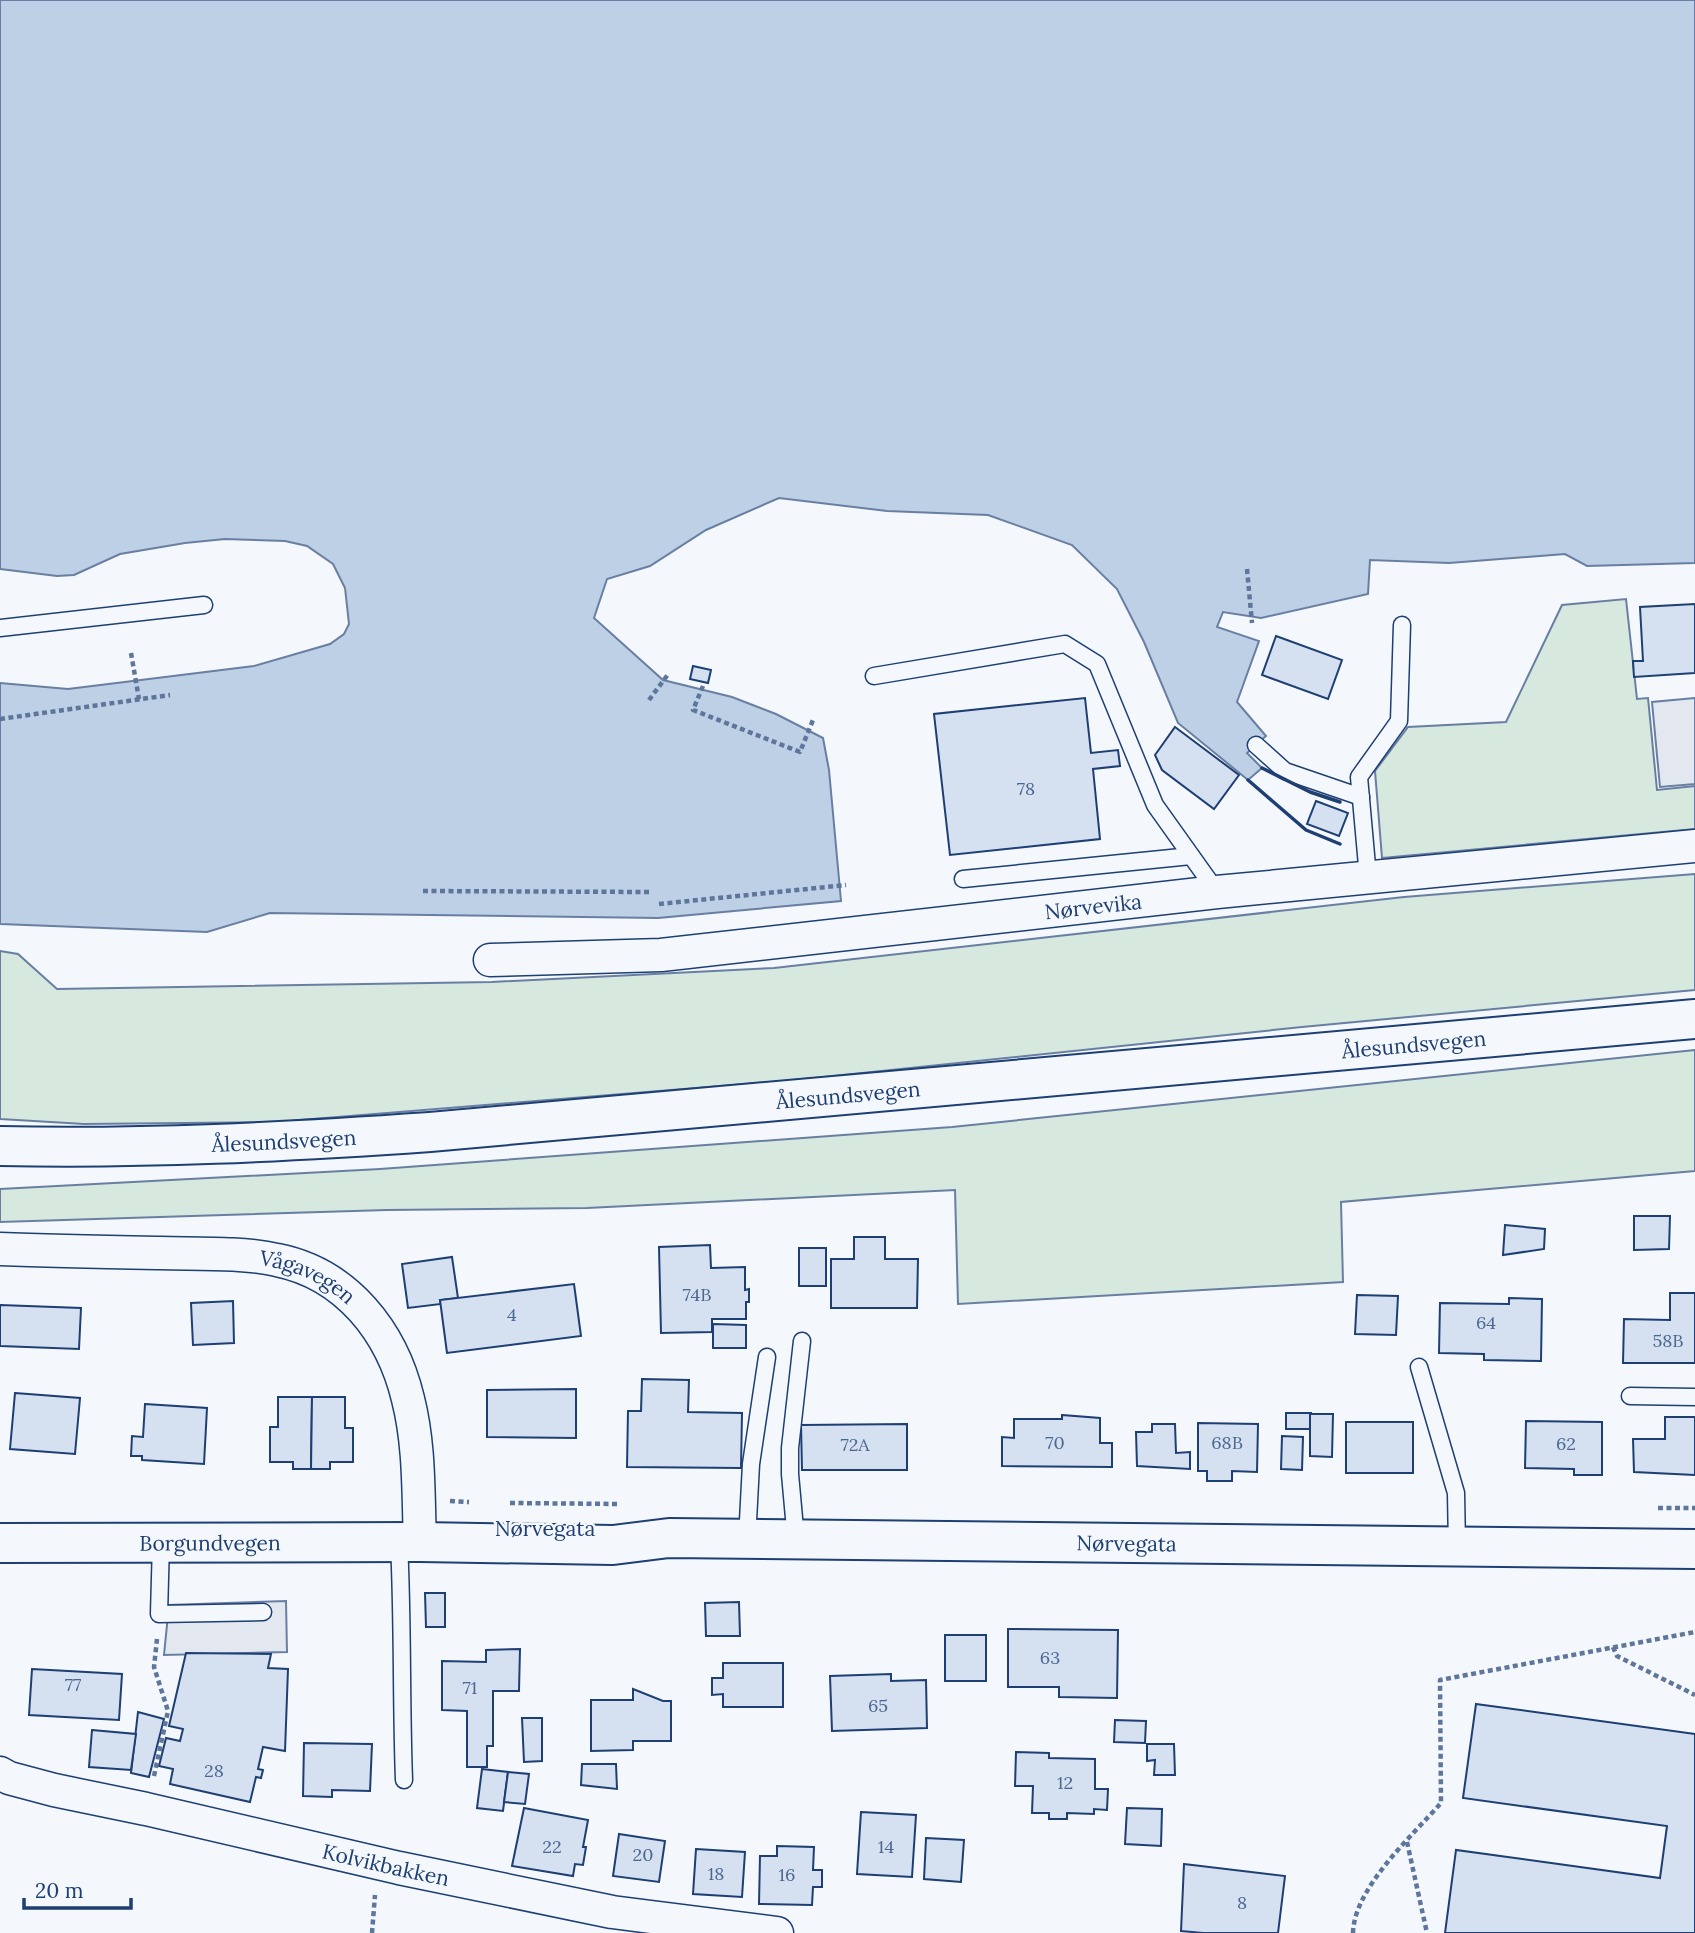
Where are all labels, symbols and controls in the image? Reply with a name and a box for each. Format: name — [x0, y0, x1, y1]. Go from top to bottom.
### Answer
house number: 78 — [1017, 777, 1035, 800]
street label: Nørvevika — [1043, 887, 1143, 925]
street label: Ålesundsvegen — [1339, 1024, 1487, 1064]
street label: Ålesundsvegen — [773, 1075, 922, 1115]
street label: Ålesundsvegen — [210, 1123, 357, 1158]
street label: Vågavegen — [257, 1243, 362, 1310]
house number: 74B — [683, 1283, 712, 1306]
house number: 4 — [507, 1303, 517, 1326]
house number: 64 — [1476, 1311, 1496, 1334]
house number: 58B — [1652, 1329, 1684, 1352]
house number: 70 — [1045, 1431, 1065, 1454]
house number: 68B — [1211, 1431, 1243, 1454]
house number: 62 — [1556, 1432, 1576, 1455]
house number: 72A — [840, 1433, 870, 1456]
street label: Nørvegata — [495, 1515, 595, 1542]
street label: Borgundvegen — [139, 1529, 281, 1556]
street label: Nørvegata — [1076, 1529, 1177, 1557]
house number: 63 — [1040, 1646, 1060, 1669]
house number: 77 — [65, 1673, 81, 1696]
house number: 71 — [463, 1676, 477, 1699]
house number: 65 — [868, 1694, 888, 1717]
house number: 28 — [204, 1759, 224, 1782]
house number: 12 — [1057, 1771, 1073, 1794]
house number: 22 — [542, 1835, 562, 1858]
house number: 14 — [878, 1835, 894, 1858]
street label: Kolvikbakken — [320, 1837, 452, 1892]
house number: 20 — [633, 1843, 653, 1866]
house number: 18 — [708, 1862, 724, 1885]
house number: 16 — [779, 1863, 795, 1886]
scale bar — [24, 1867, 131, 1911]
text: 20 m — [35, 1877, 84, 1904]
house number: 8 — [1237, 1891, 1247, 1914]

